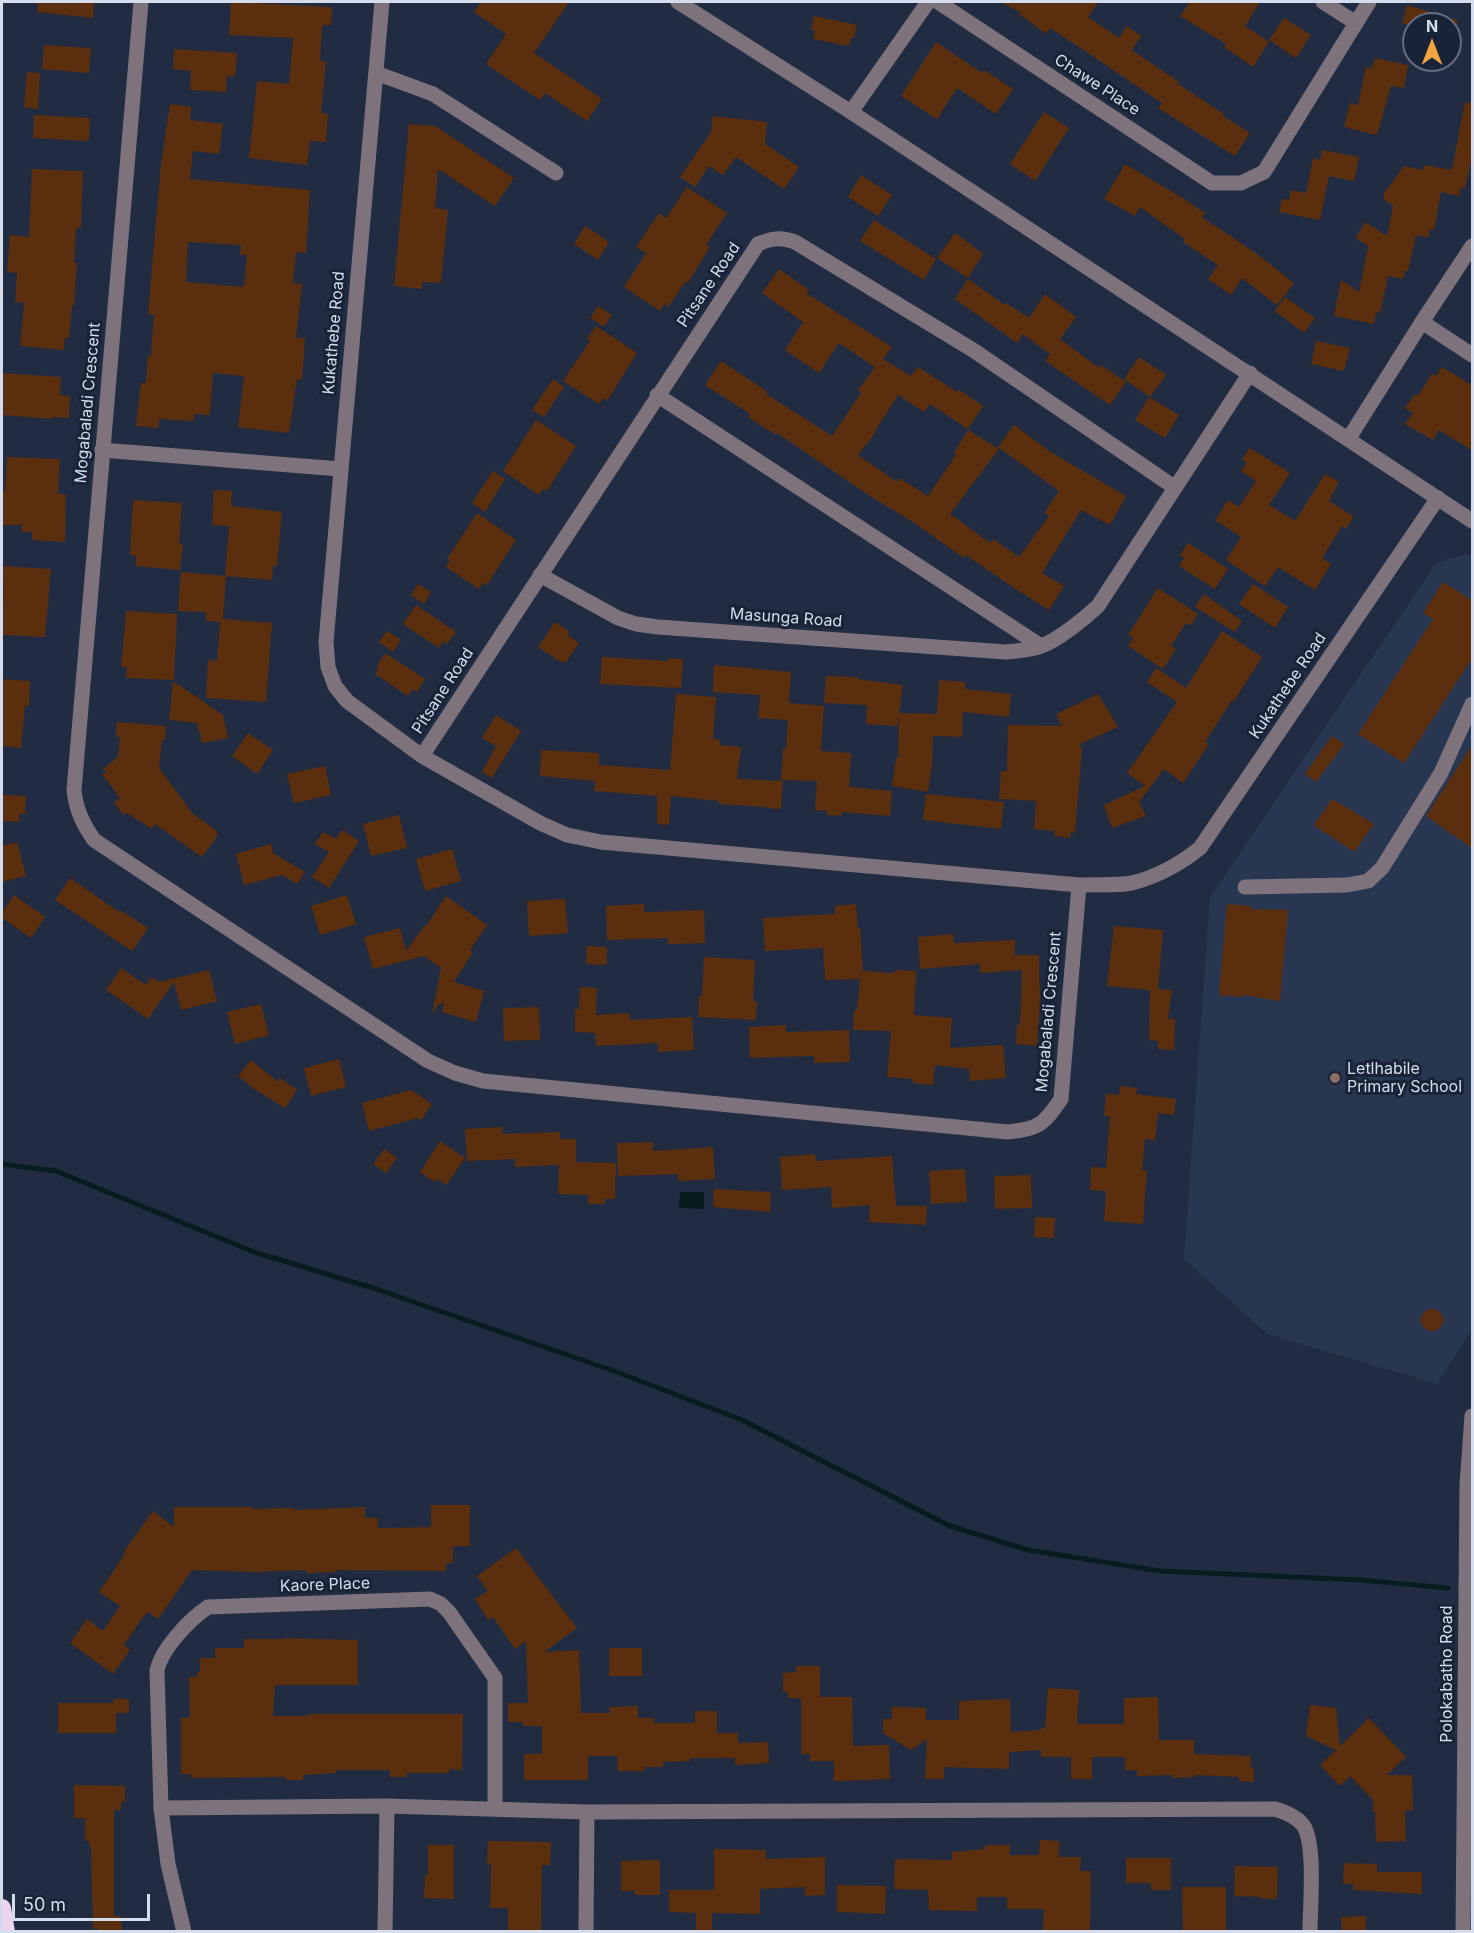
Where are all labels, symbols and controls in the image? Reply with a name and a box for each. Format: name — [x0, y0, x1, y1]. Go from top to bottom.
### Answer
north arrow — [1402, 12, 1462, 72]
text: N — [1426, 16, 1438, 36]
street label: Chawe Place — [1051, 50, 1143, 120]
street label: Pitsane Road — [674, 239, 744, 331]
street label: Kukathebe Road — [319, 271, 349, 395]
street label: Mogabaladi Crescent — [71, 322, 105, 484]
street label: Masunga Road — [729, 604, 843, 632]
street label: Kukathebe Road — [1245, 629, 1331, 743]
street label: Pitsane Road — [408, 644, 478, 738]
street label: Mogabaladi Crescent — [1032, 931, 1066, 1093]
place label: Letlhabile Primary School — [1347, 1059, 1462, 1097]
marker: Letlhabile Primary School — [1328, 1071, 1342, 1085]
street label: Kaore Place — [279, 1574, 371, 1596]
street label: Polokabatho Road — [1437, 1605, 1457, 1743]
scale bar — [15, 1882, 153, 1920]
text: 50 m — [23, 1894, 66, 1915]

